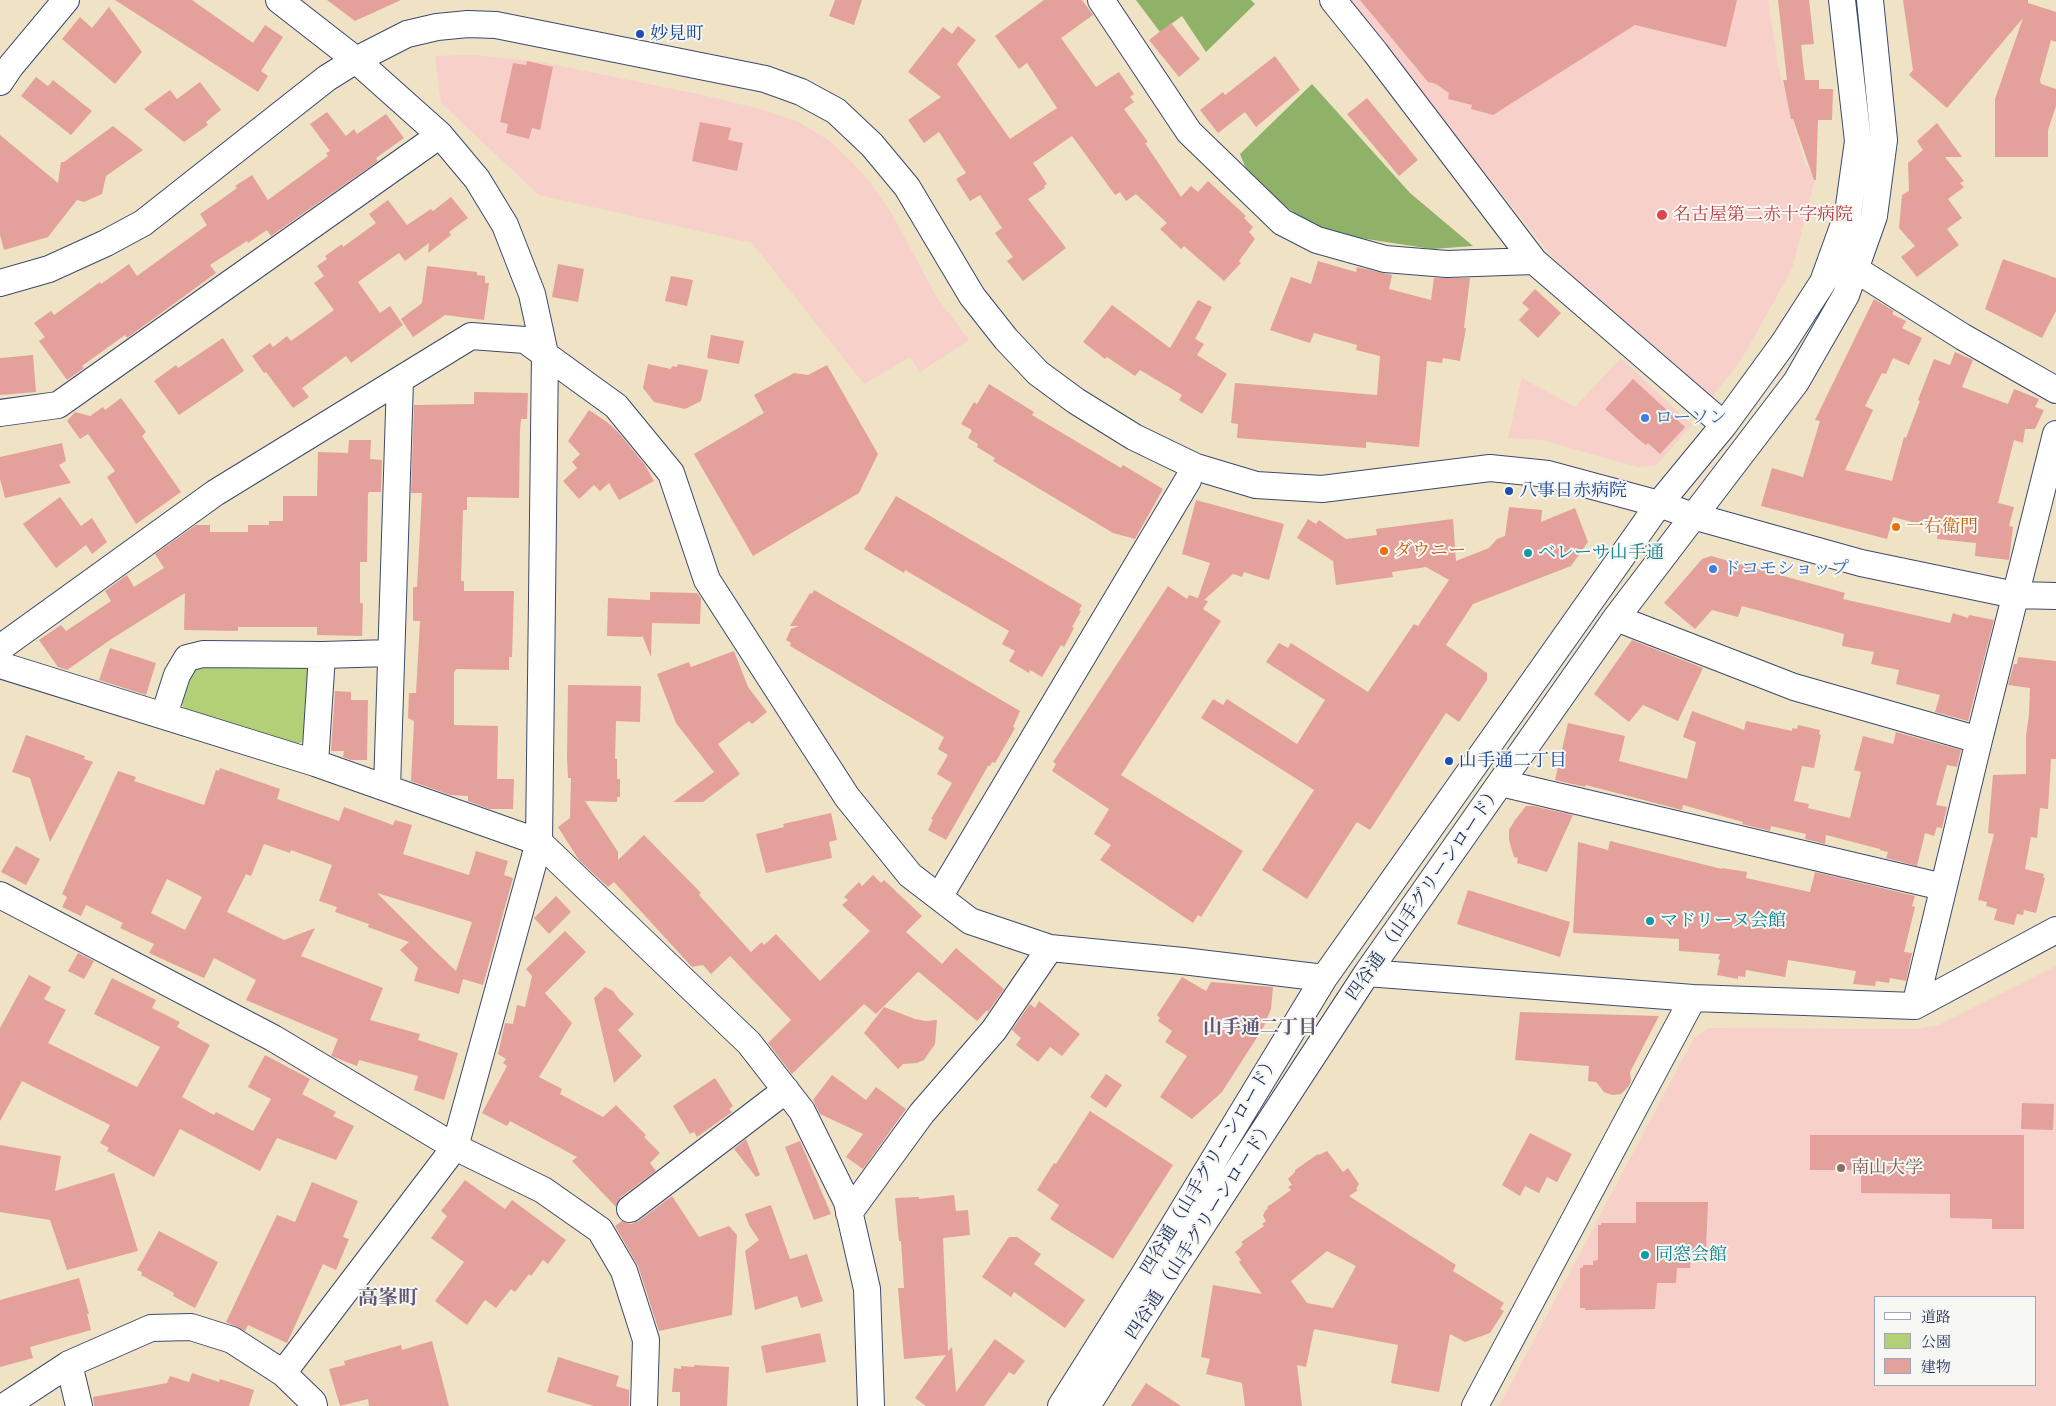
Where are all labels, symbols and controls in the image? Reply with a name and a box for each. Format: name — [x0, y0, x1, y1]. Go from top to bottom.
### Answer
place label: 妙見町 — [650, 23, 704, 45]
marker: 妙見町 — [634, 28, 646, 40]
place label: 名古屋第二赤十字病院 — [1673, 204, 1853, 226]
marker: 名古屋第二赤十字病院 — [1655, 208, 1669, 222]
place label: ローソン — [1655, 407, 1727, 429]
marker: ローソン — [1639, 412, 1651, 424]
place label: 八事日赤病院 — [1519, 480, 1627, 502]
marker: 八事日赤病院 — [1503, 485, 1515, 497]
place label: 一右衛門 — [1906, 516, 1978, 538]
marker: 一右衛門 — [1890, 521, 1902, 533]
place label: ダウニー — [1394, 540, 1466, 562]
place label: ベレーサ山手通 — [1538, 542, 1664, 564]
marker: ダウニー — [1378, 545, 1390, 557]
marker: ベレーサ山手通 — [1522, 547, 1534, 559]
place label: ドコモショップ — [1723, 558, 1849, 580]
marker: ドコモショップ — [1707, 563, 1719, 575]
place label: 山手通二丁目 — [1459, 750, 1567, 772]
marker: 山手通二丁目 — [1443, 755, 1455, 767]
street label: 四谷通 （山手グリーンロード） — [1342, 782, 1506, 1004]
place label: マドリーヌ会館 — [1660, 910, 1786, 932]
marker: マドリーヌ会館 — [1644, 915, 1656, 927]
district label: 山手通二丁目 — [1203, 1017, 1317, 1039]
street label: 四谷通（山手グリーンロード） — [1136, 1051, 1284, 1279]
street label: 四谷通 （山手グリーンロード） — [1121, 1116, 1279, 1344]
place label: 南山大学 — [1851, 1157, 1923, 1179]
marker: 南山大学 — [1835, 1162, 1847, 1174]
place label: 同窓会館 — [1655, 1244, 1727, 1266]
marker: 同窓会館 — [1639, 1249, 1651, 1261]
district label: 高峯町 — [358, 1286, 418, 1310]
legend — [1874, 1296, 2036, 1386]
text: 道路 — [1921, 1307, 1951, 1326]
text: 公園 — [1921, 1332, 1951, 1351]
text: 建物 — [1921, 1357, 1951, 1376]

